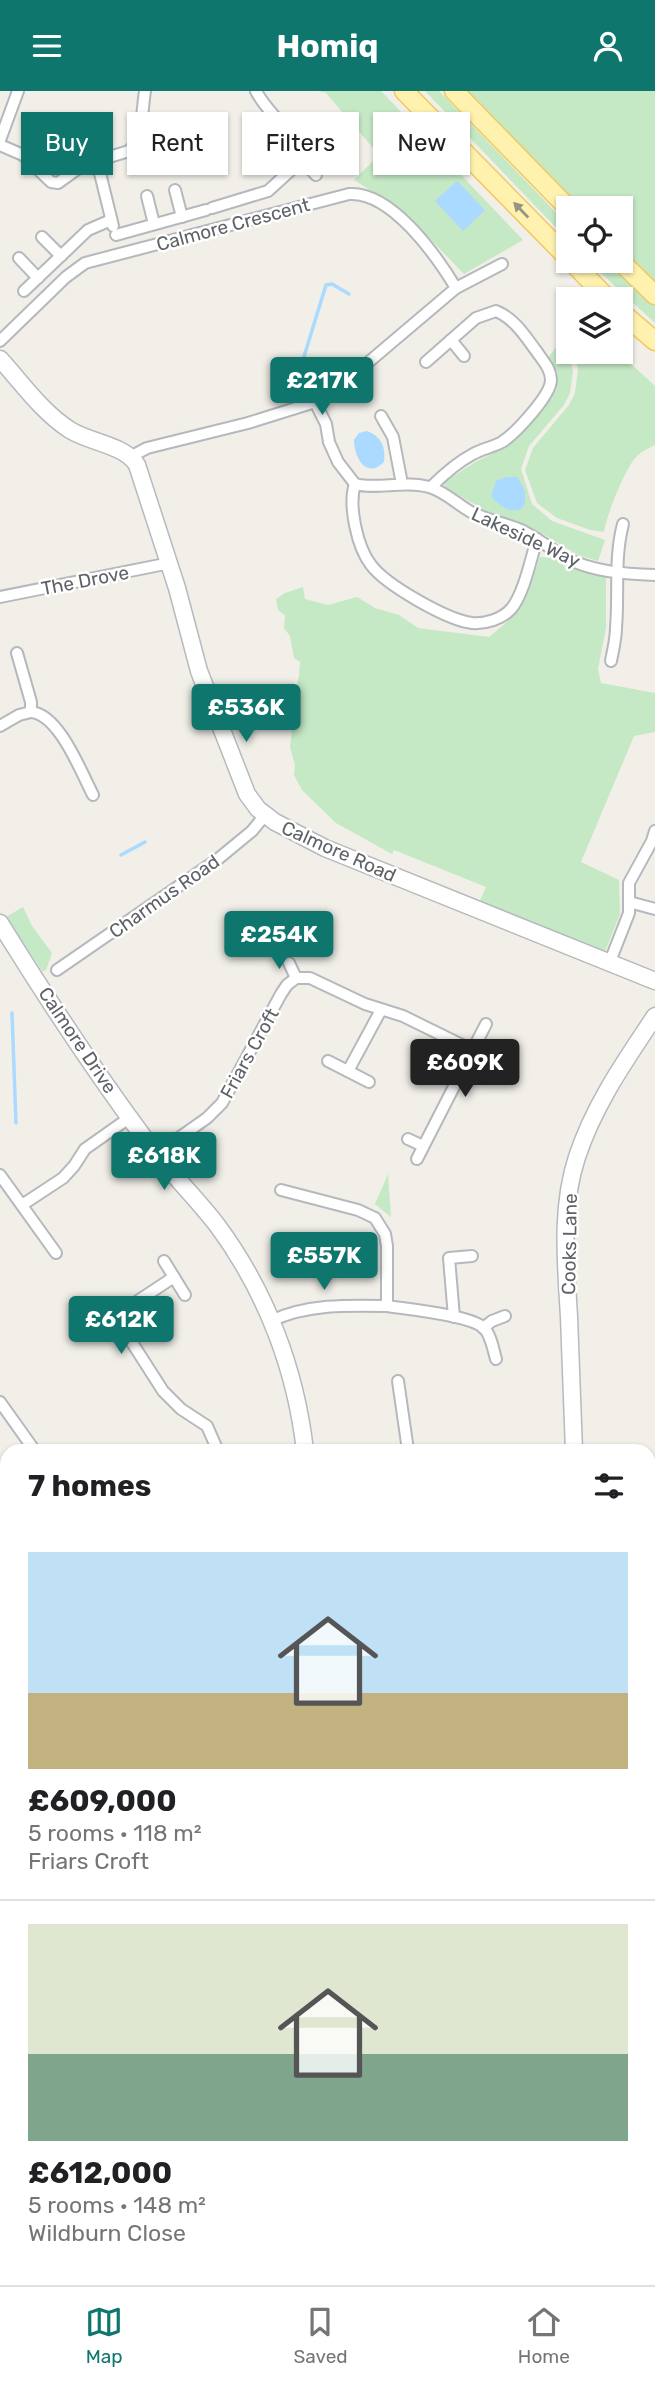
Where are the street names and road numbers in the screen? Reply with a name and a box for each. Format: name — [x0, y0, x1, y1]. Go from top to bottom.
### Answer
street label: Calmore Crescent — [154, 193, 313, 256]
street label: Lakeside Way — [468, 502, 584, 573]
street label: The Drove — [39, 561, 131, 600]
street label: Calmore Road — [278, 816, 400, 887]
street label: Charmus Road — [105, 850, 224, 943]
street label: Calmore Drive — [33, 983, 122, 1098]
street label: Friars Croft — [215, 1003, 284, 1103]
street label: Cooks Lane — [557, 1193, 582, 1295]

